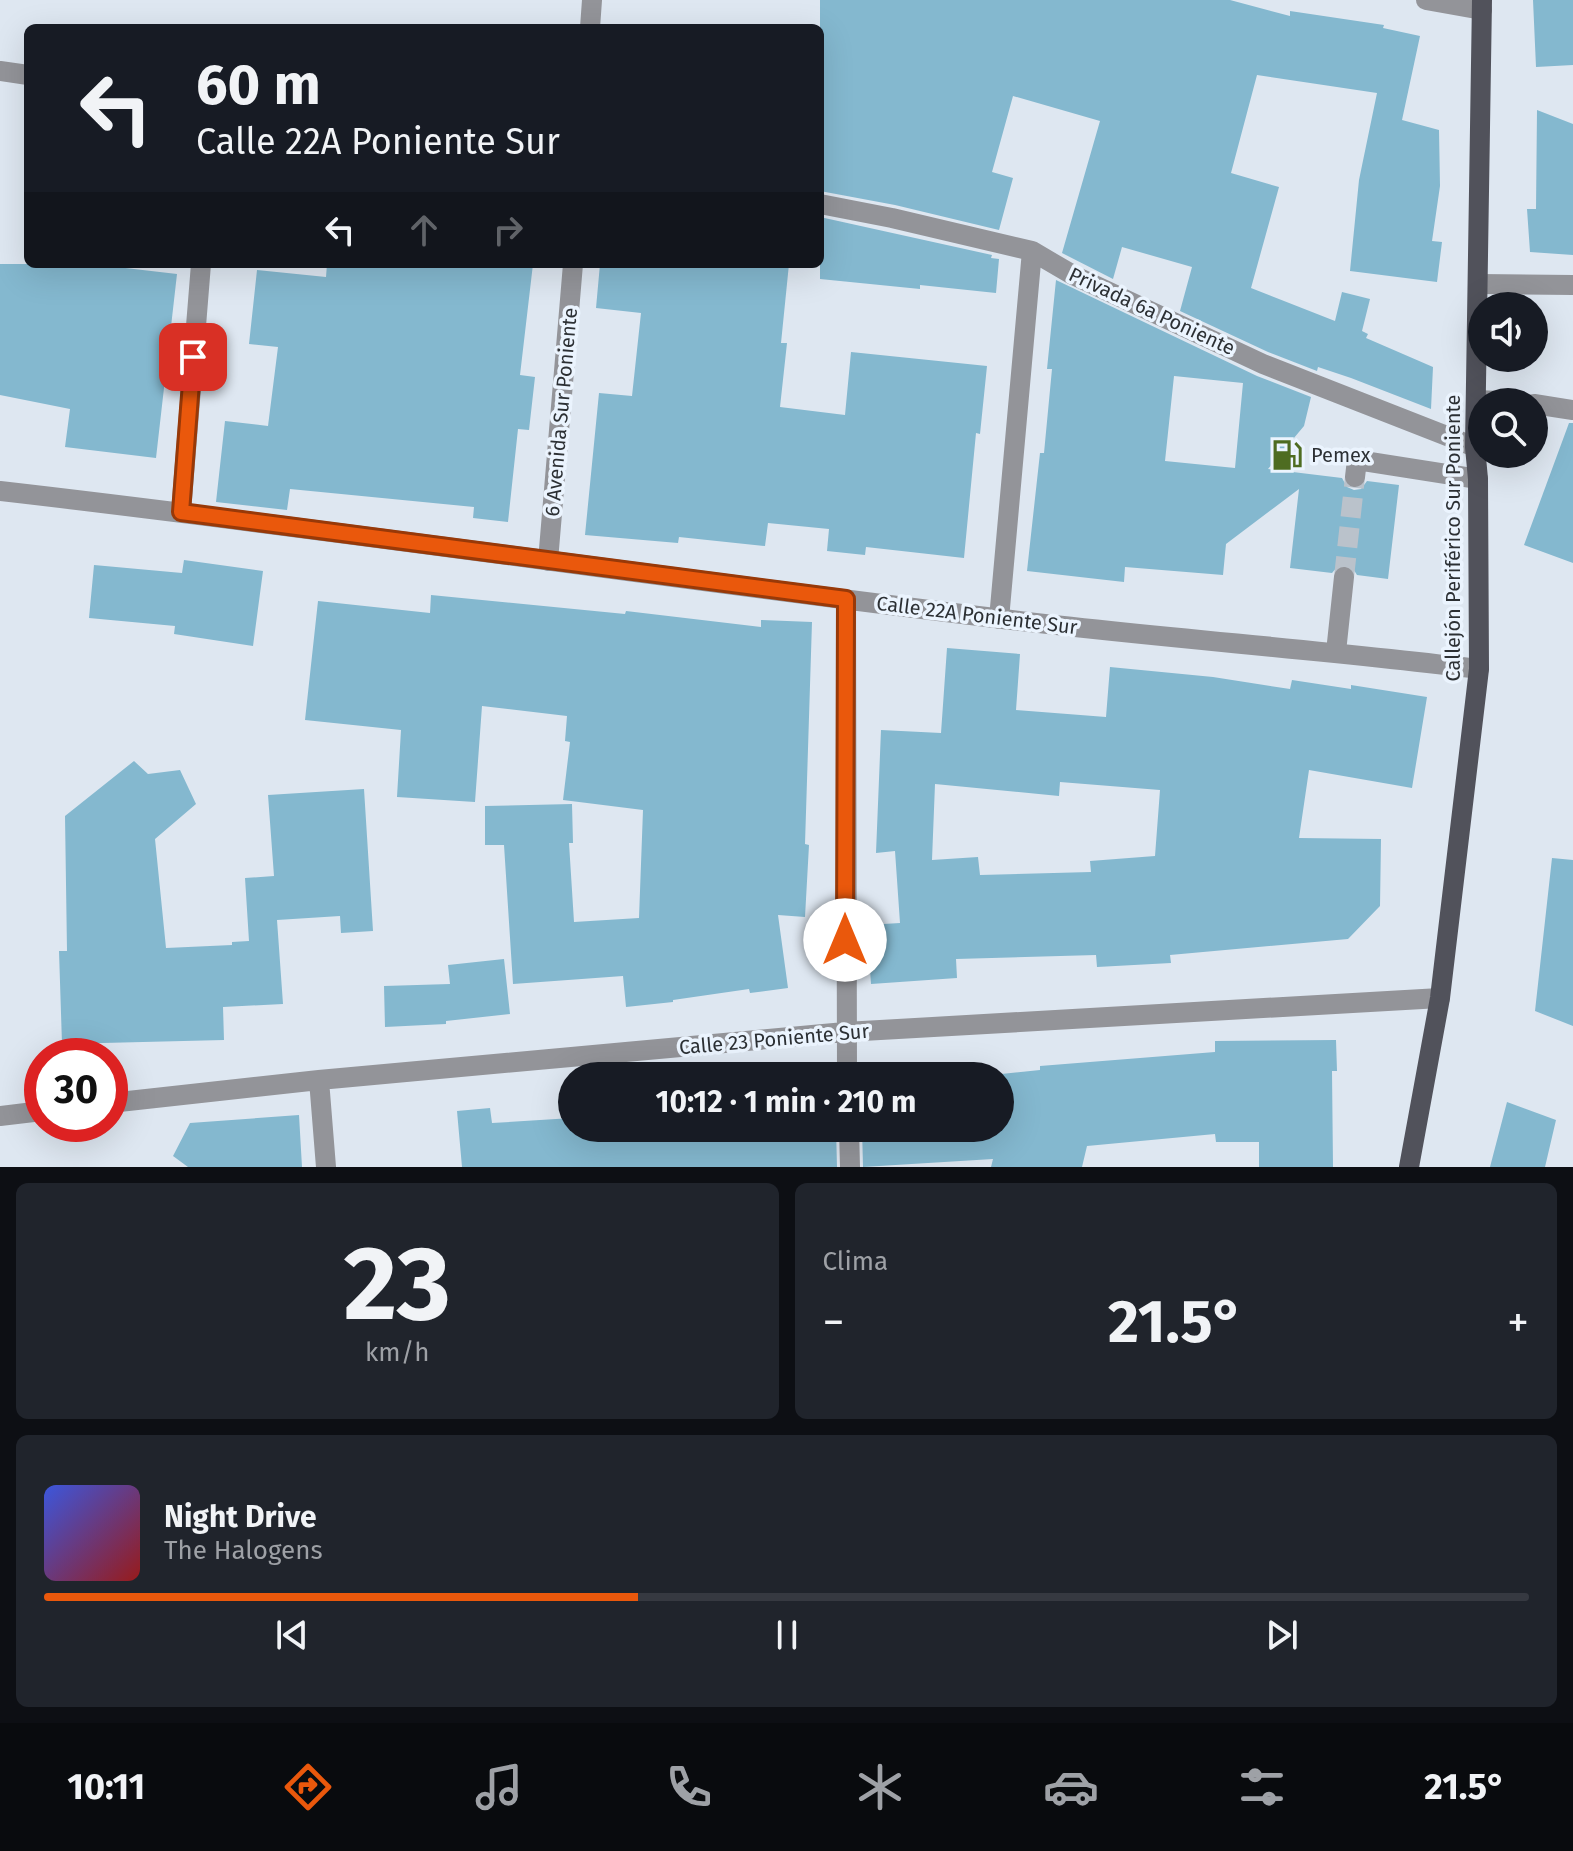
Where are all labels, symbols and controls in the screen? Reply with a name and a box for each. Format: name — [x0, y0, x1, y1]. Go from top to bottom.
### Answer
text: 60 m — [196, 52, 321, 119]
icon: left — [64, 56, 168, 160]
text: Calle 22A Poniente Sur — [196, 120, 560, 164]
icon: left — [318, 208, 362, 252]
icon: ahead — [402, 208, 446, 252]
icon: right — [486, 208, 530, 252]
street label: Privada 6a Poniente — [1065, 262, 1239, 360]
map controls — [1468, 292, 1548, 468]
button: sound — [1468, 292, 1548, 372]
street label: 6 Avenida Sur Poniente — [540, 307, 582, 517]
pin — [159, 323, 227, 391]
icon: arrive — [171, 335, 215, 379]
button: search — [1468, 388, 1548, 468]
street label: Callejón Periférico Sur Poniente — [1441, 395, 1465, 681]
fuel station icon: Pemex — [1270, 438, 1304, 472]
place label: Pemex — [1311, 443, 1371, 467]
street label: Calle 22A Poniente Sur — [875, 591, 1079, 639]
position arrow — [803, 898, 887, 982]
street label: Calle 23 Poniente Sur — [678, 1019, 870, 1059]
speed limit sign: 30 — [24, 1038, 128, 1142]
text: 10:12 · 1 min · 210 m — [656, 1084, 916, 1120]
text: 23 — [344, 1222, 451, 1347]
text: Clima — [823, 1246, 888, 1277]
text: 21.5° — [1108, 1286, 1243, 1358]
text: − — [823, 1296, 845, 1349]
text: + — [1507, 1296, 1529, 1349]
text: km/h — [365, 1337, 429, 1368]
text: Night Drive — [164, 1499, 317, 1535]
text: The Halogens — [164, 1535, 323, 1566]
icon: previous — [270, 1613, 314, 1657]
icon: pause — [765, 1613, 809, 1657]
icon: next — [1260, 1613, 1304, 1657]
icon: directions — [280, 1759, 336, 1815]
icon: music — [471, 1759, 527, 1815]
icon: phone — [661, 1759, 717, 1815]
icon: climate — [852, 1759, 908, 1815]
icon: car — [1043, 1759, 1099, 1815]
icon: filters — [1234, 1759, 1290, 1815]
text: 10:11 — [67, 1765, 145, 1809]
text: 21.5° — [1424, 1765, 1506, 1809]

